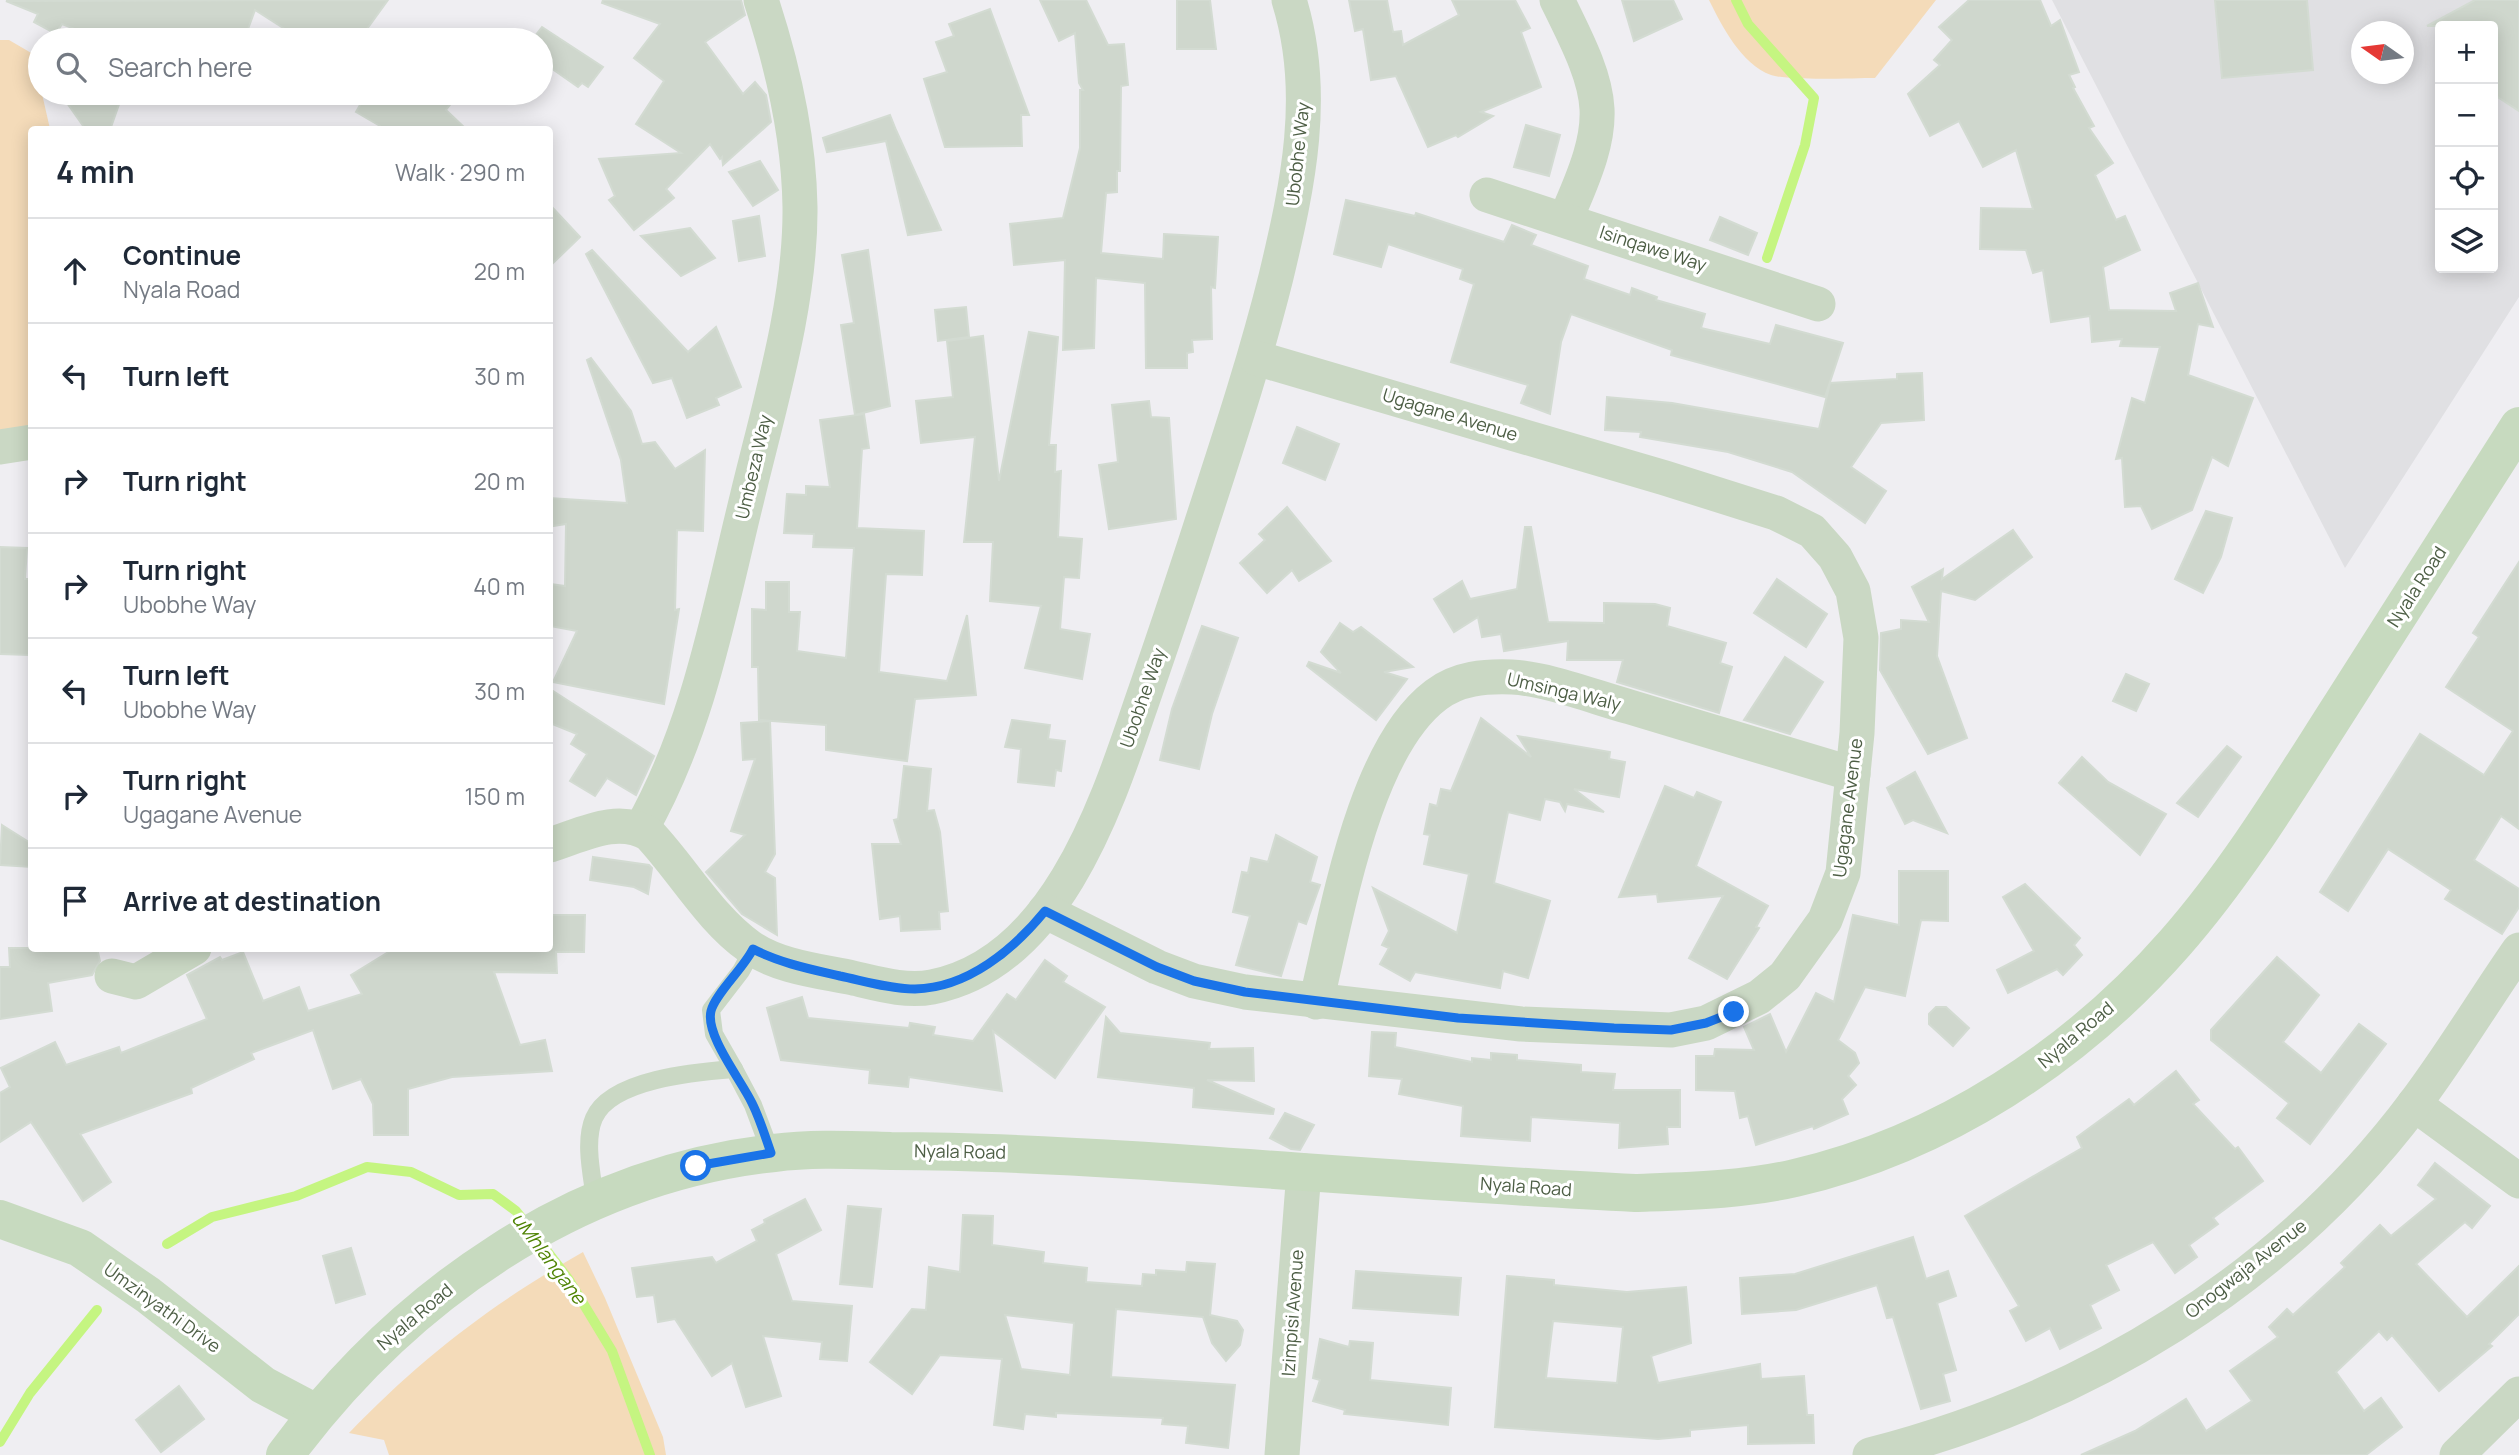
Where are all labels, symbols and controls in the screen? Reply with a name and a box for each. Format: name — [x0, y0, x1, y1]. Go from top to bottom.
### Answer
north arrow — [2351, 21, 2414, 84]
map controls — [2435, 21, 2498, 273]
button: + — [2435, 21, 2498, 84]
search box — [28, 28, 553, 105]
icon: search — [52, 48, 90, 86]
text: Search here — [108, 49, 253, 85]
button: − — [2435, 84, 2498, 147]
street label: Ubobhe Way — [1280, 100, 1314, 207]
button: locate — [2435, 147, 2498, 210]
text: 4 min — [56, 151, 134, 192]
text: Walk · 290 m — [395, 156, 525, 188]
button: layers — [2435, 210, 2498, 273]
street label: Isinqawe Way — [1597, 219, 1710, 277]
text: Continue — [123, 237, 241, 273]
icon: ahead — [56, 252, 94, 290]
text: 20 m — [474, 255, 525, 287]
text: Nyala Road — [123, 273, 240, 305]
icon: left — [56, 357, 94, 395]
text: Turn left — [123, 358, 230, 394]
text: 30 m — [474, 360, 525, 392]
street label: Ugagane Avenue — [1380, 382, 1521, 446]
street label: Umbeza Way — [729, 412, 777, 521]
icon: right — [56, 462, 94, 500]
text: Turn right — [123, 463, 247, 499]
text: 20 m — [474, 465, 525, 497]
street label: Nyala Road — [2381, 541, 2451, 632]
text: Turn right — [123, 552, 247, 588]
icon: right — [56, 567, 94, 605]
text: 40 m — [473, 570, 525, 602]
text: Ubobhe Way — [123, 588, 256, 620]
street label: Ubobhe Way — [1114, 644, 1171, 751]
text: Turn left — [123, 657, 230, 693]
street label: Umsinga Waly — [1505, 666, 1624, 716]
icon: left — [56, 672, 94, 710]
text: 30 m — [474, 675, 525, 707]
text: Ubobhe Way — [123, 693, 256, 725]
street label: Ugagane Avenue — [1827, 737, 1867, 879]
text: Turn right — [123, 762, 247, 798]
icon: right — [56, 777, 94, 815]
text: 150 m — [465, 780, 525, 812]
text: Ugagane Avenue — [123, 798, 302, 830]
icon: arrive — [56, 882, 94, 920]
text: Arrive at destination — [123, 883, 381, 919]
street label: Nyala Road — [2032, 995, 2118, 1073]
route end — [1718, 996, 1749, 1027]
street label: Nyala Road — [914, 1138, 1006, 1164]
route start — [680, 1150, 711, 1181]
street label: Nyala Road — [1479, 1171, 1573, 1201]
water label: uMhlangane — [506, 1207, 593, 1311]
street label: Onogwaja Avenue — [2180, 1213, 2311, 1323]
street label: Izimpisi Avenue — [1276, 1249, 1308, 1377]
street label: Umzinyathi Drive — [99, 1257, 226, 1358]
street label: Nyala Road — [371, 1277, 457, 1355]

